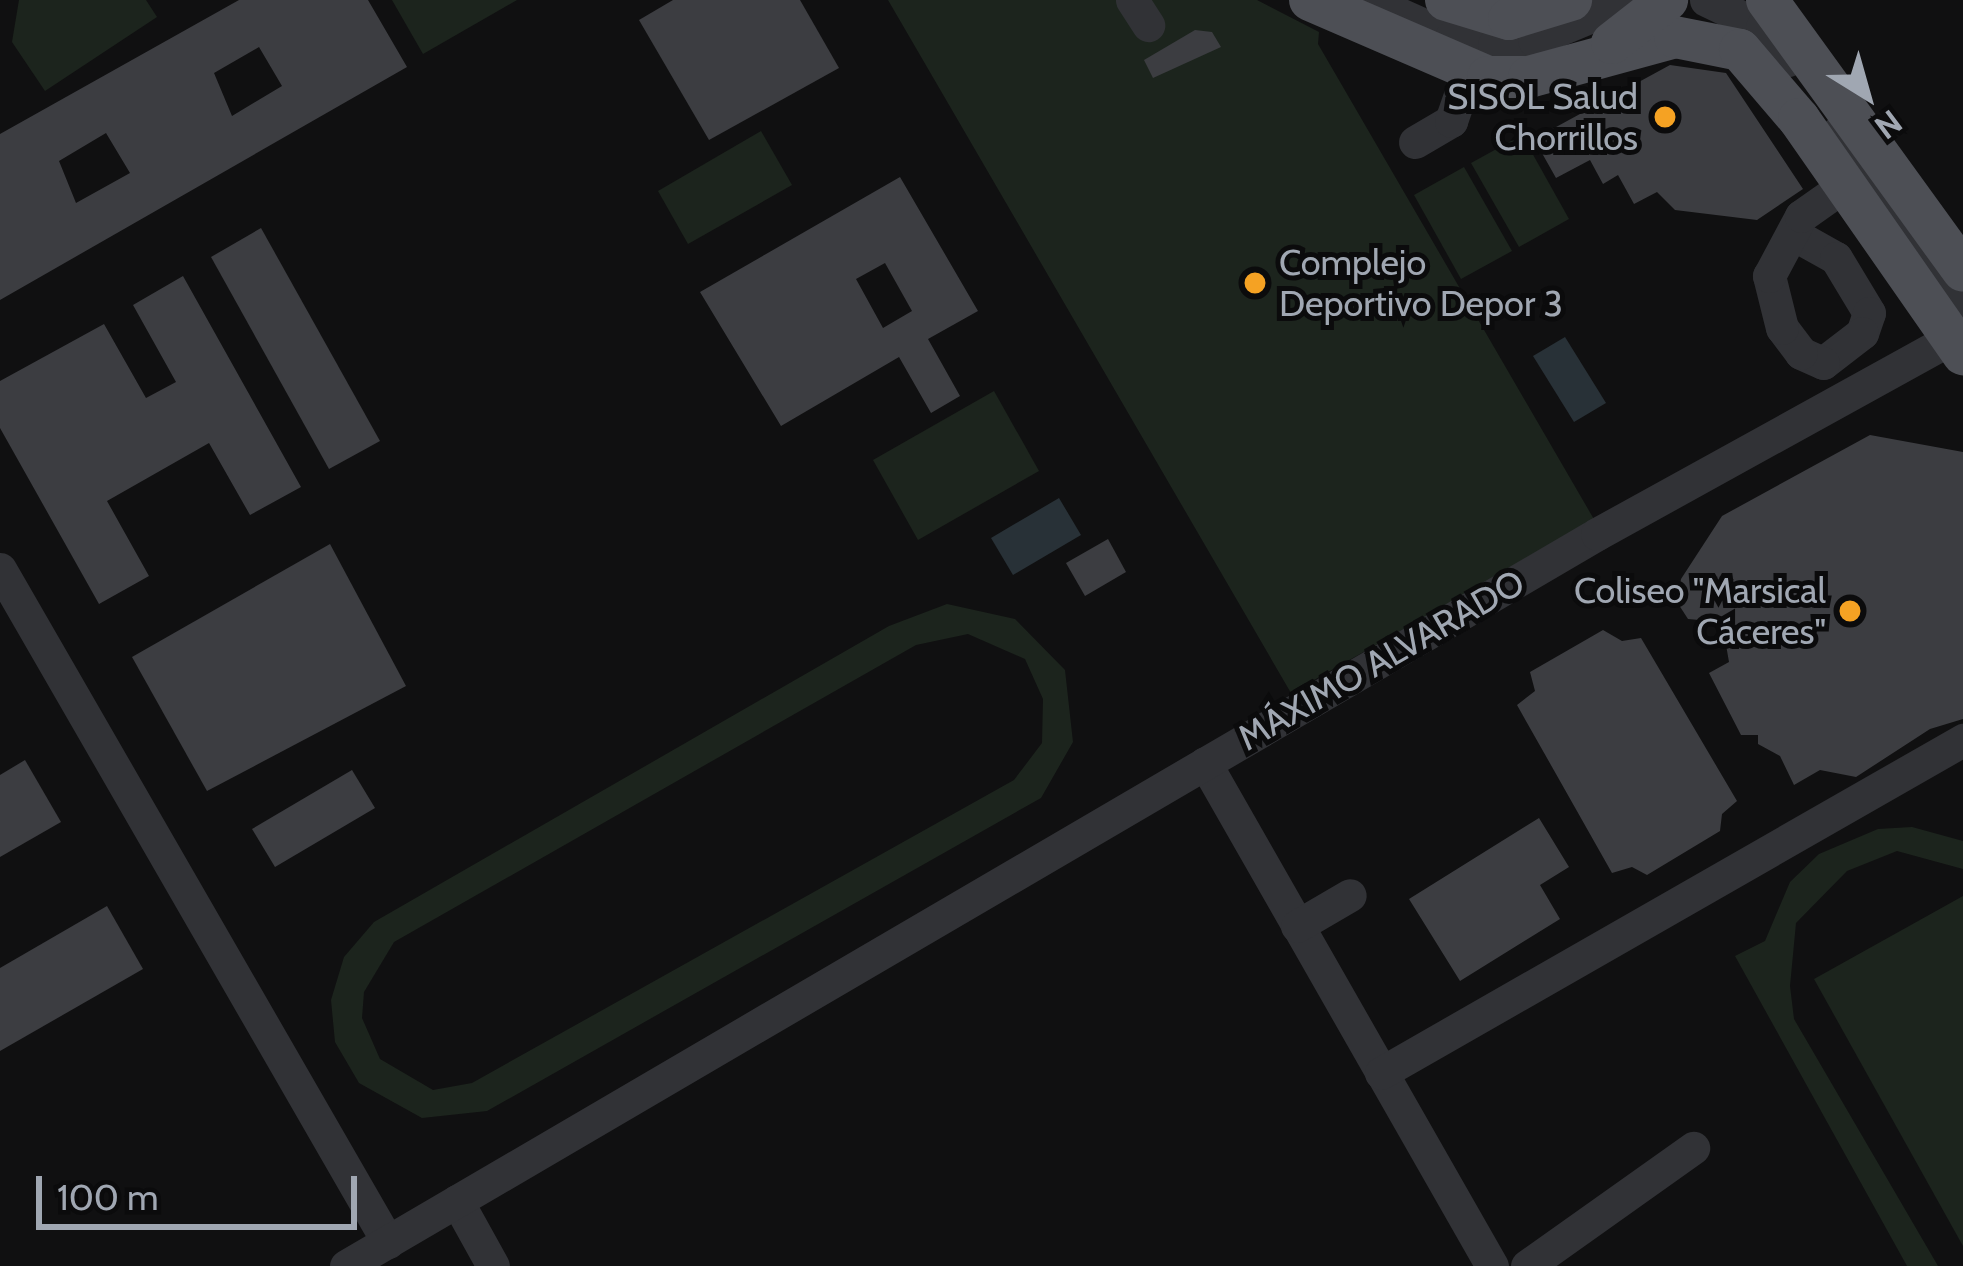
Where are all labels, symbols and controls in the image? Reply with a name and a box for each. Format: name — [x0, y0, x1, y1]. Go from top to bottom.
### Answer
north arrow — [1807, 36, 1927, 156]
place label: SISOL Salud Chorrillos — [1447, 74, 1638, 159]
marker: SISOL Salud Chorrillos — [1649, 101, 1681, 133]
text: N — [1867, 102, 1910, 148]
place label: Complejo Deportivo Depor 3 — [1279, 240, 1563, 325]
marker: Complejo Deportivo Depor 3 — [1242, 270, 1268, 296]
street label: MÁXIMO ALVARADO — [1230, 560, 1532, 760]
place label: Coliseo "Marsical Cáceres" — [1574, 568, 1826, 653]
marker: Coliseo "Marsical Cáceres" — [1837, 598, 1863, 624]
scale bar — [42, 1152, 363, 1226]
text: 100 m — [57, 1175, 159, 1219]

